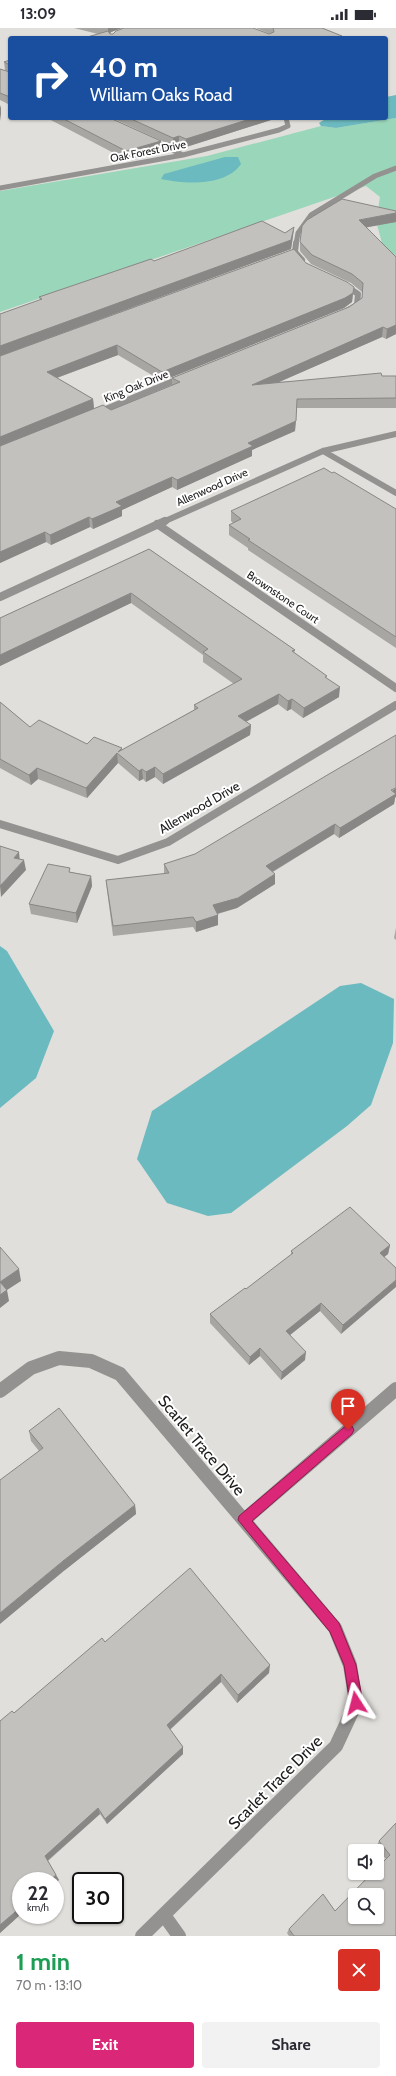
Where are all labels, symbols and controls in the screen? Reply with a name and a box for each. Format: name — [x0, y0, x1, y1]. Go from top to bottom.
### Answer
text: 13:09 — [20, 5, 56, 23]
text: 40 m — [90, 50, 158, 84]
icon: right — [24, 52, 76, 104]
text: William Oaks Road — [90, 84, 233, 106]
street label: Oak Forest Drive — [109, 137, 187, 165]
street label: King Oak Drive — [102, 367, 171, 405]
street label: Allenwood Drive — [174, 465, 250, 509]
street label: Brownstone Court — [244, 568, 322, 626]
street label: Allenwood Drive — [156, 777, 243, 837]
pin — [331, 1389, 365, 1430]
street label: Scarlet Trace Drive — [154, 1391, 249, 1499]
icon: arrive — [337, 1395, 359, 1417]
position arrow — [335, 1682, 377, 1724]
street label: Scarlet Trace Drive — [225, 1732, 326, 1833]
map controls — [348, 1844, 384, 1924]
button: sound — [348, 1844, 384, 1880]
speed limit sign: 30 — [72, 1872, 124, 1924]
text: 22 — [27, 1881, 49, 1905]
button: search — [348, 1888, 384, 1924]
text: km/h — [27, 1901, 49, 1914]
text: 1 min — [16, 1947, 70, 1976]
button: close — [338, 1949, 380, 1991]
text: 70 m · 13:10 — [16, 1977, 82, 1993]
button: Exit — [16, 2022, 194, 2068]
button: Share — [202, 2022, 380, 2068]

